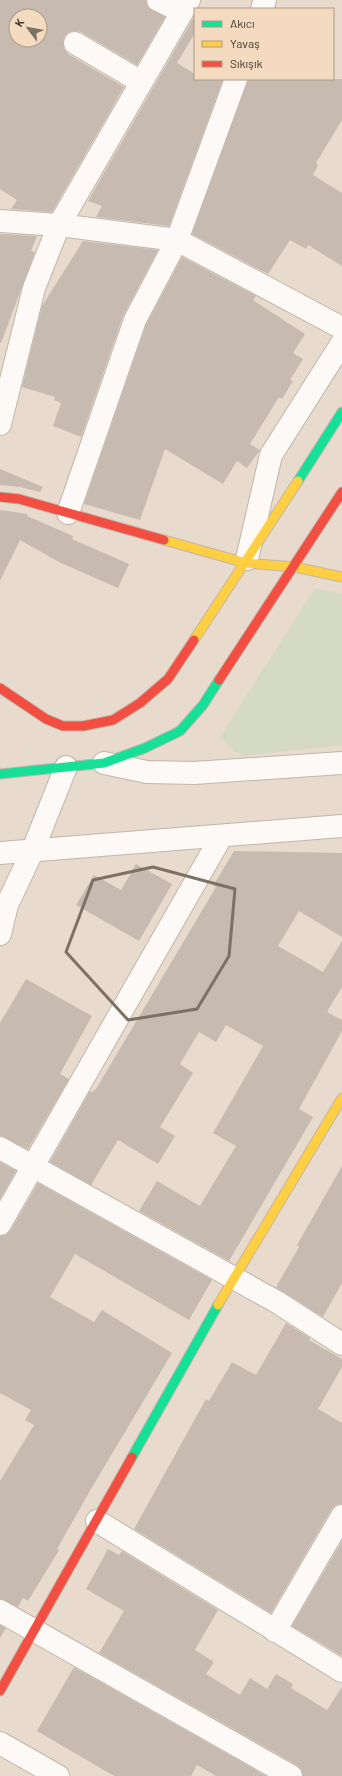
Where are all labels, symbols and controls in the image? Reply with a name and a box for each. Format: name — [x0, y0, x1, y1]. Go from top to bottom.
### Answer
north arrow — [8, 8, 48, 48]
legend — [194, 8, 334, 80]
text: K — [12, 16, 26, 29]
text: Akıcı — [230, 16, 255, 30]
text: Yavaş — [230, 36, 260, 50]
text: Sıkışık — [230, 56, 262, 70]

